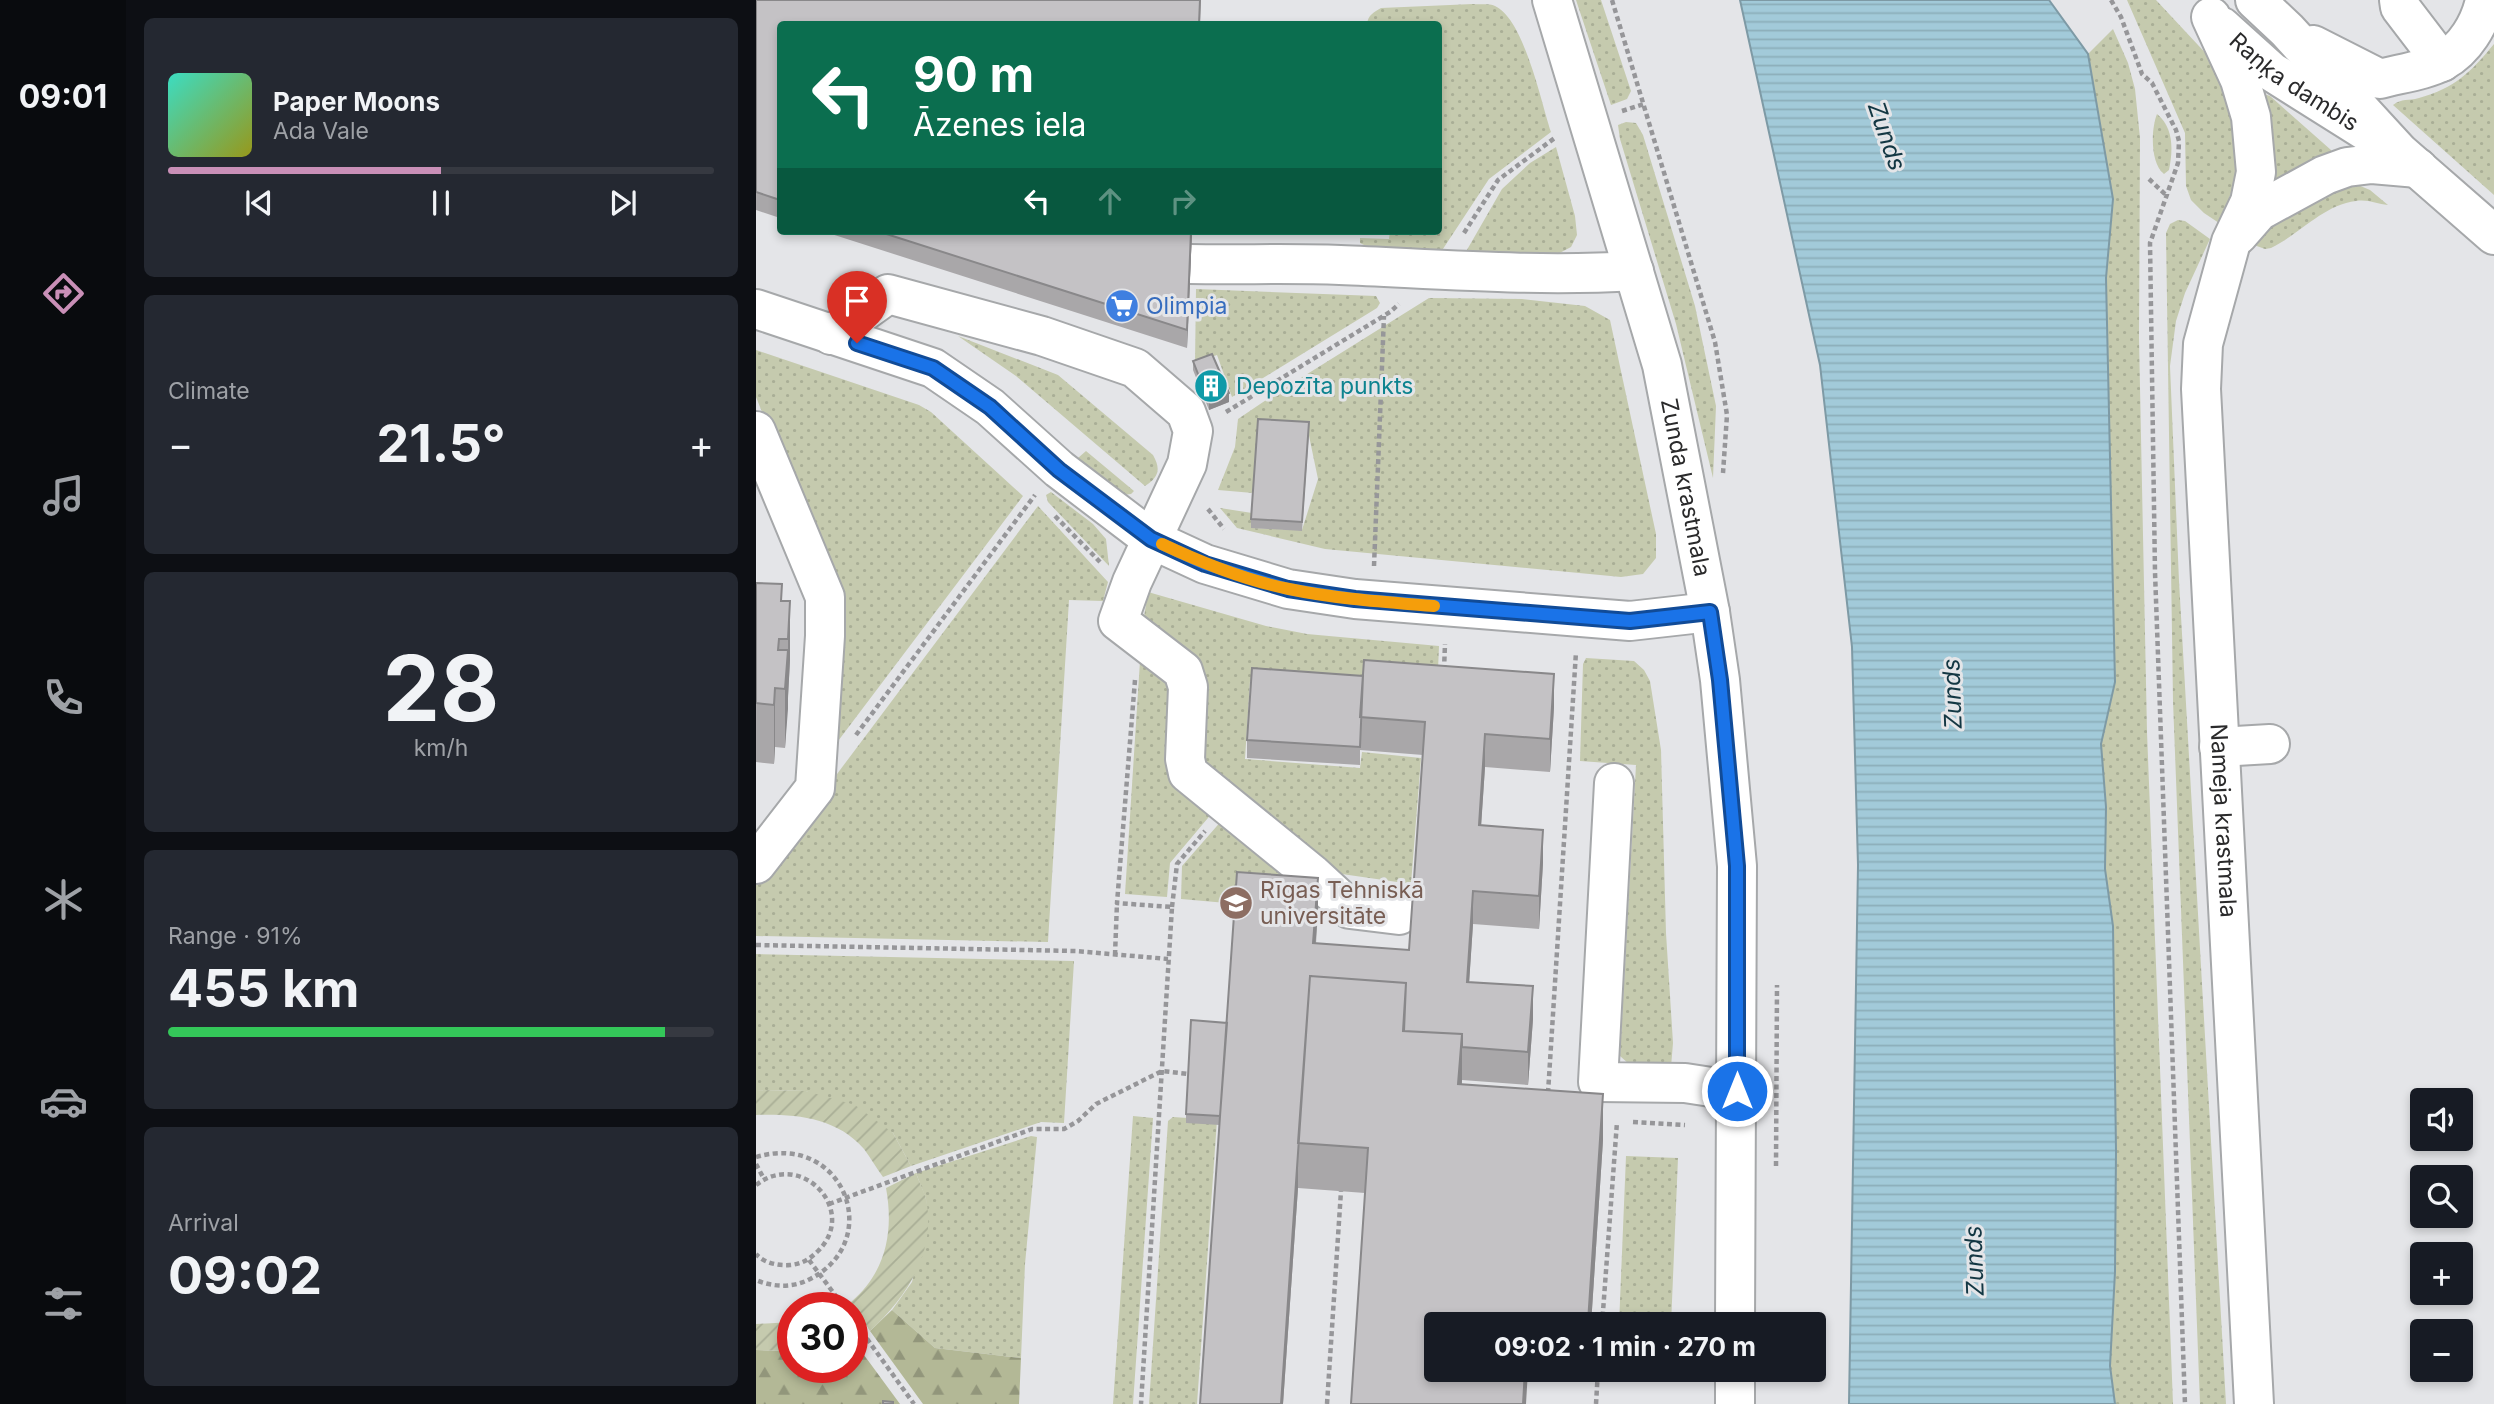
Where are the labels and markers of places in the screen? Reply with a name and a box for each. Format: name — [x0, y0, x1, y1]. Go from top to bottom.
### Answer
pin — [827, 271, 887, 343]
supermarket icon: Olimpia — [1103, 287, 1141, 325]
place label: Olimpia — [1146, 292, 1227, 320]
building icon: Depozīta punkts — [1192, 367, 1230, 405]
place label: Depozīta punkts — [1236, 372, 1413, 400]
place label: Rīgas Tehniskā universitāte — [1260, 876, 1424, 930]
school or university icon: Rīgas Tehniskā universitāte — [1217, 884, 1255, 922]

